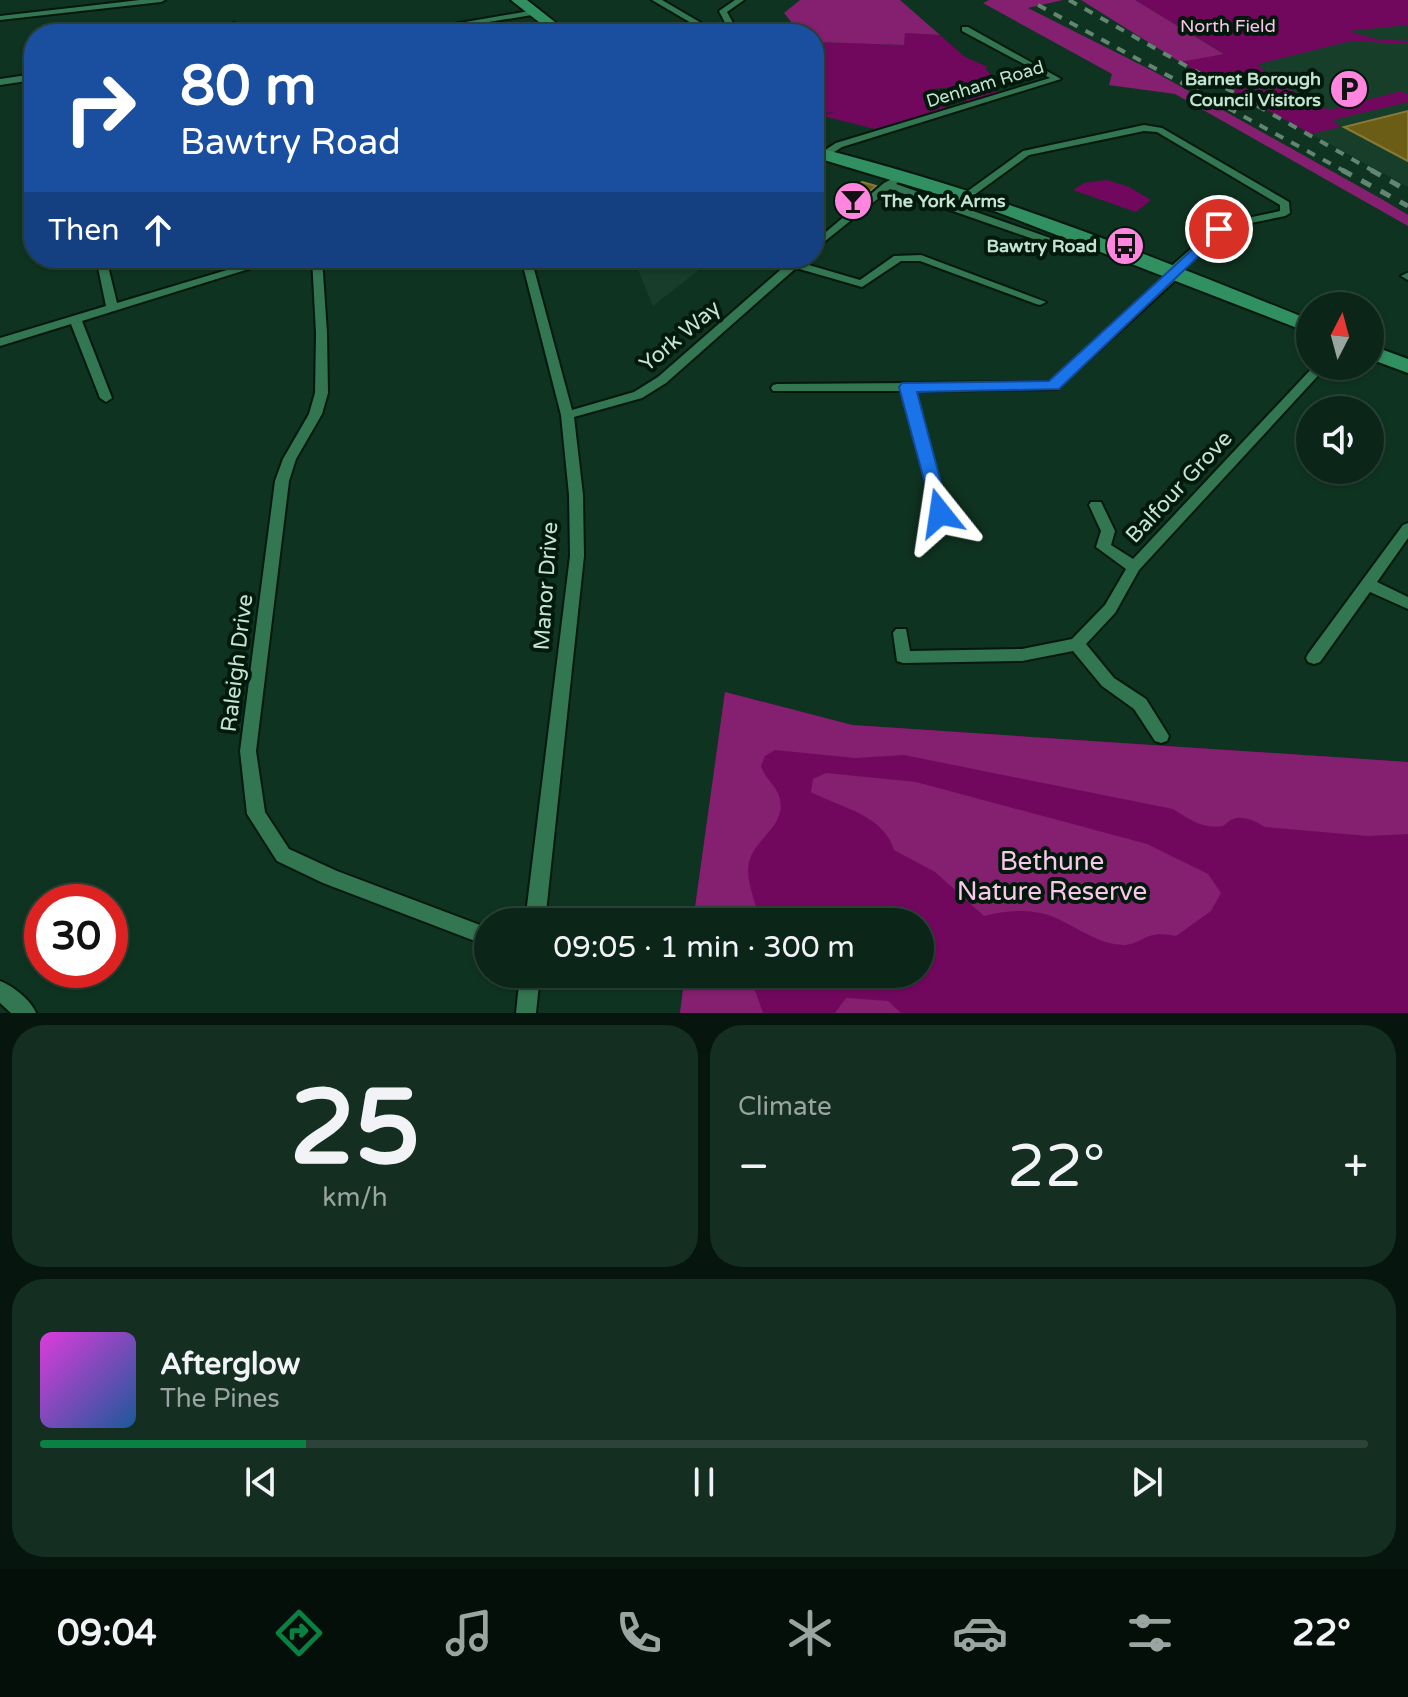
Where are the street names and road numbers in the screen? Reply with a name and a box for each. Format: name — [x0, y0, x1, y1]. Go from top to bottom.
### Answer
street label: Denham Road — [924, 56, 1046, 112]
street label: York Way — [634, 295, 726, 377]
street label: Balfour Grove — [1120, 426, 1238, 548]
street label: Manor Drive — [529, 521, 563, 651]
street label: Raleigh Drive — [216, 593, 258, 733]

